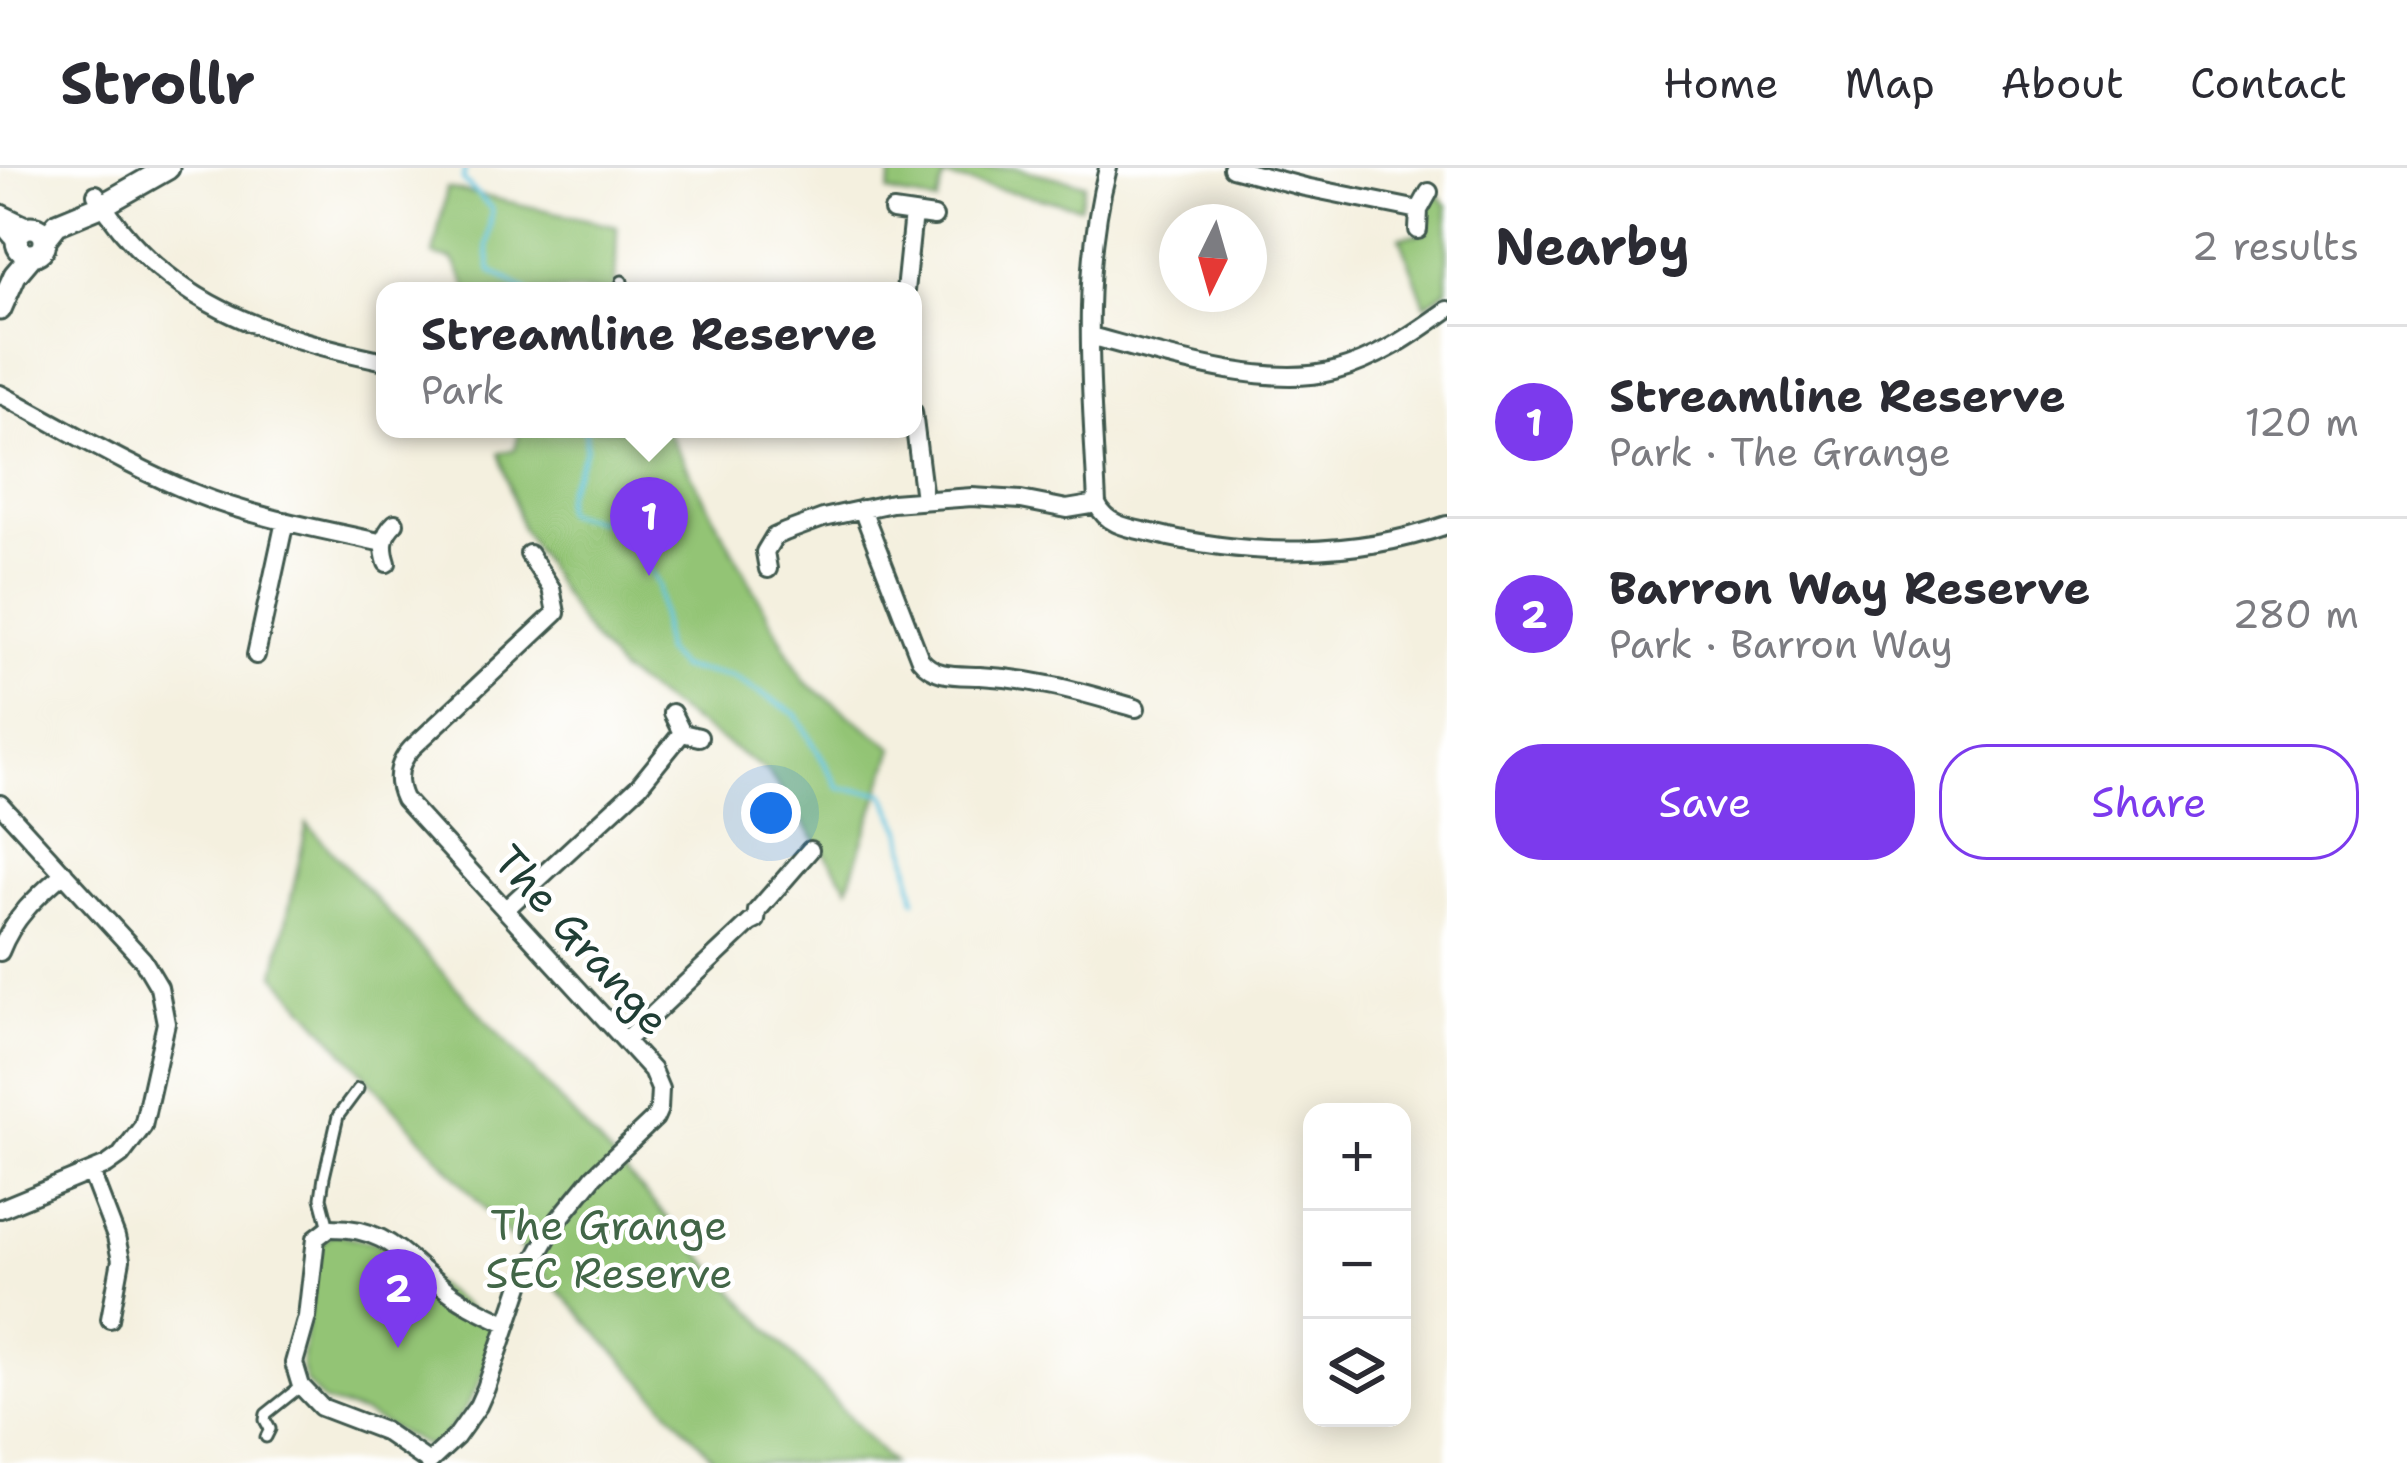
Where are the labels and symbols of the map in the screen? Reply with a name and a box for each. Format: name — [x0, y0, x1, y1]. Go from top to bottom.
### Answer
north arrow — [1159, 204, 1267, 312]
pin: 1 — [610, 477, 688, 576]
your location — [741, 783, 801, 843]
street label: The Grange — [482, 833, 682, 1047]
park label: The Grange SEC Reserve — [485, 1197, 733, 1301]
pin: 2 — [359, 1249, 437, 1348]

